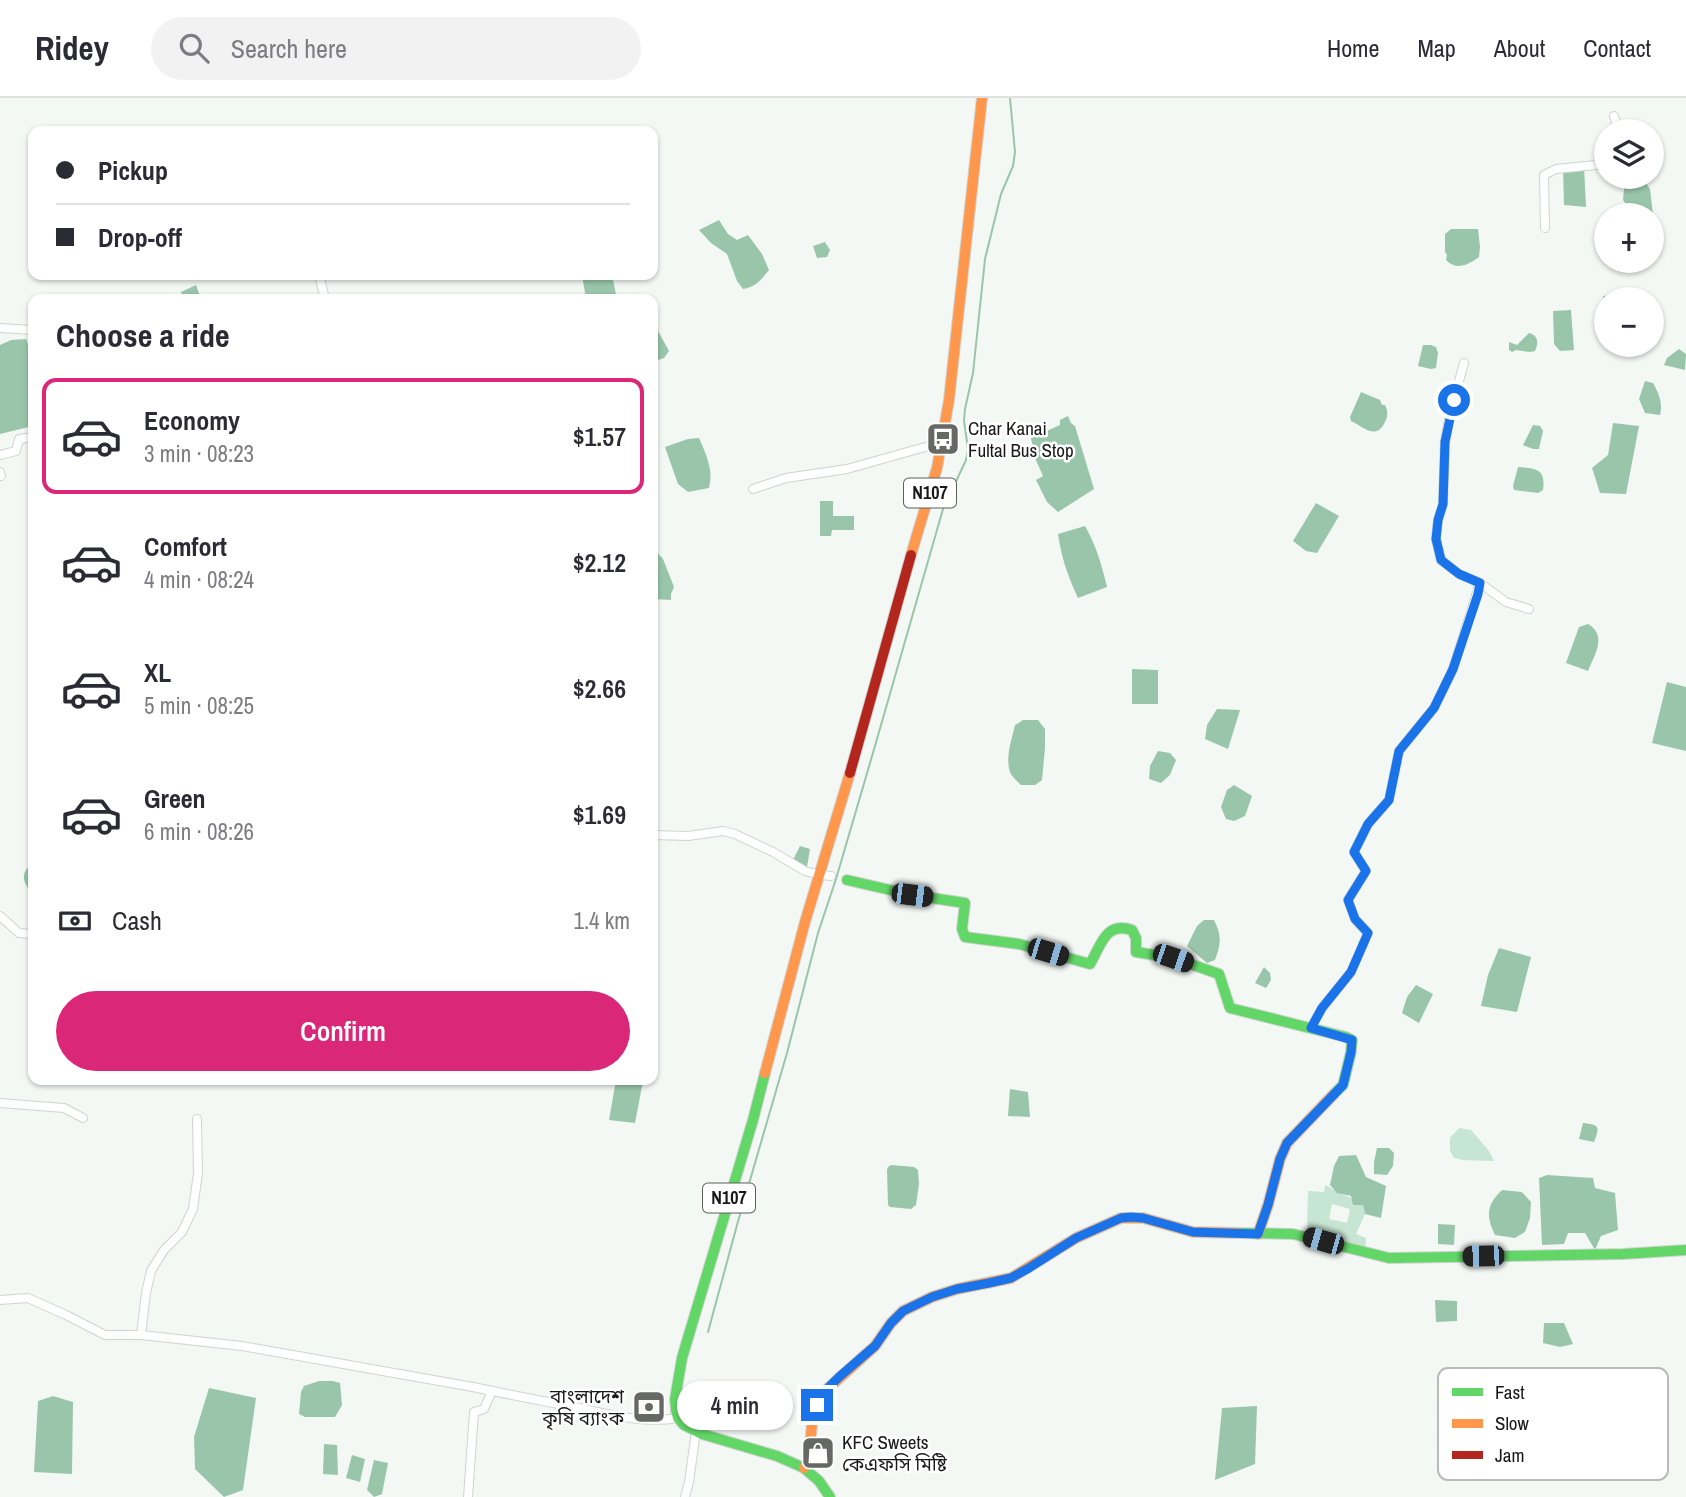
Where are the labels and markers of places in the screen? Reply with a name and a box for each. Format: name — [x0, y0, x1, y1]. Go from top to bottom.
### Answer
place label: Char Kanai Fultal Bus Stop — [968, 415, 1074, 463]
bus stop icon: Char Kanai Fultal Bus Stop — [924, 420, 962, 458]
place label: বাংলাদেশ কৃষি ব্যাংক — [541, 1383, 625, 1431]
bank icon: বাংলাদেশ কৃষি ব্যাংক — [630, 1388, 668, 1426]
place label: KFC Sweets কেএফসি মিষ্টি — [842, 1429, 948, 1477]
shop icon: KFC Sweets কেএফসি মিষ্টি — [799, 1434, 837, 1472]

